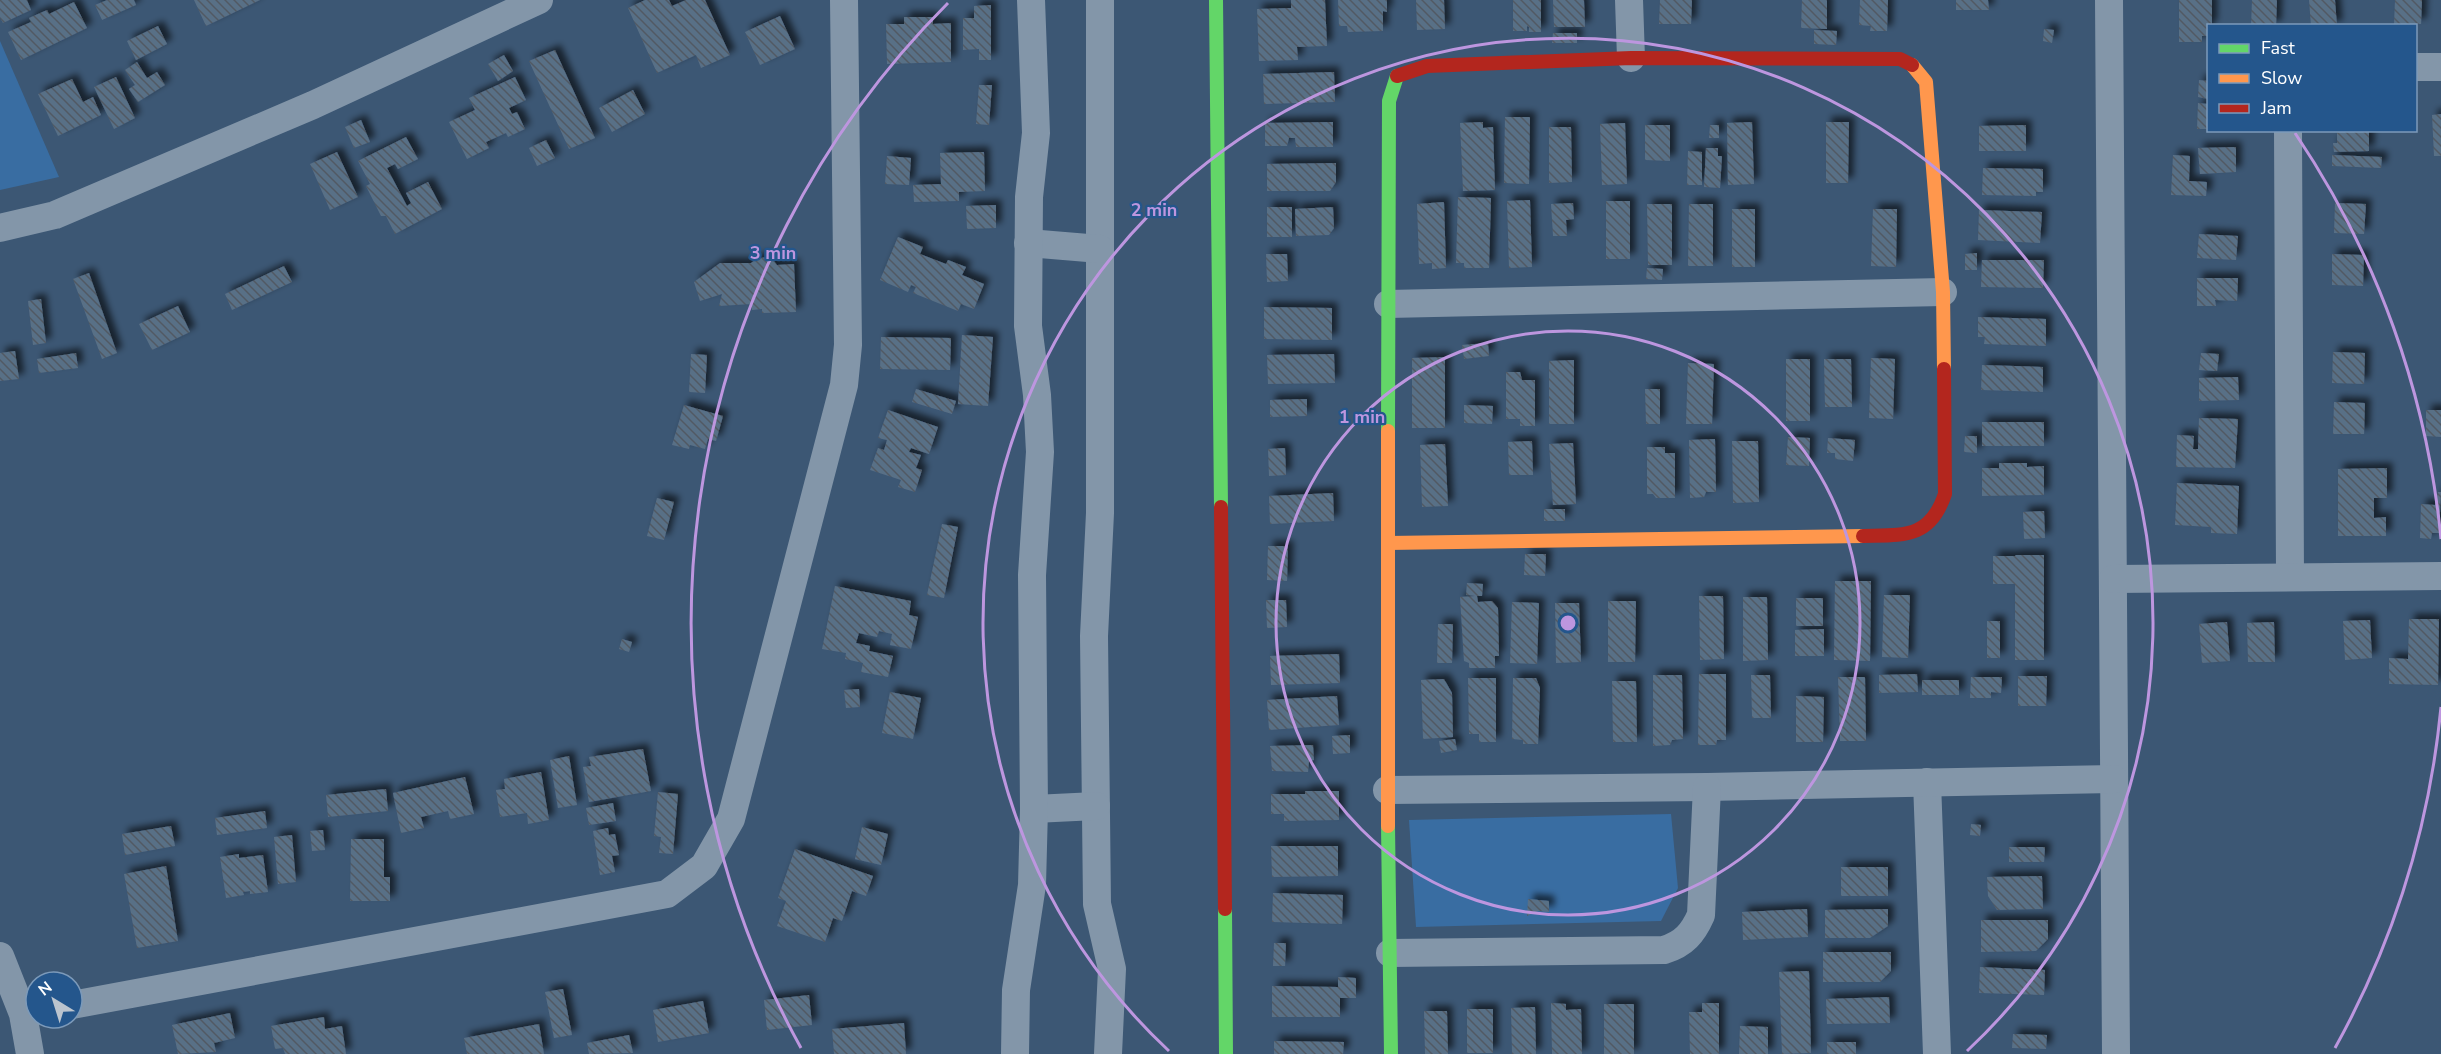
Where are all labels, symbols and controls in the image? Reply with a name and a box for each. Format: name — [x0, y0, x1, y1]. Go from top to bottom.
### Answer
legend — [2207, 24, 2417, 132]
text: Fast — [2261, 36, 2296, 60]
text: Slow — [2261, 66, 2302, 90]
text: Jam — [2260, 96, 2292, 120]
text: 2 min — [1131, 198, 1177, 222]
text: 3 min — [750, 241, 796, 265]
text: 1 min — [1339, 405, 1385, 429]
centre of rings — [1558, 613, 1578, 633]
north arrow — [24, 970, 84, 1030]
text: N — [34, 977, 57, 1001]

